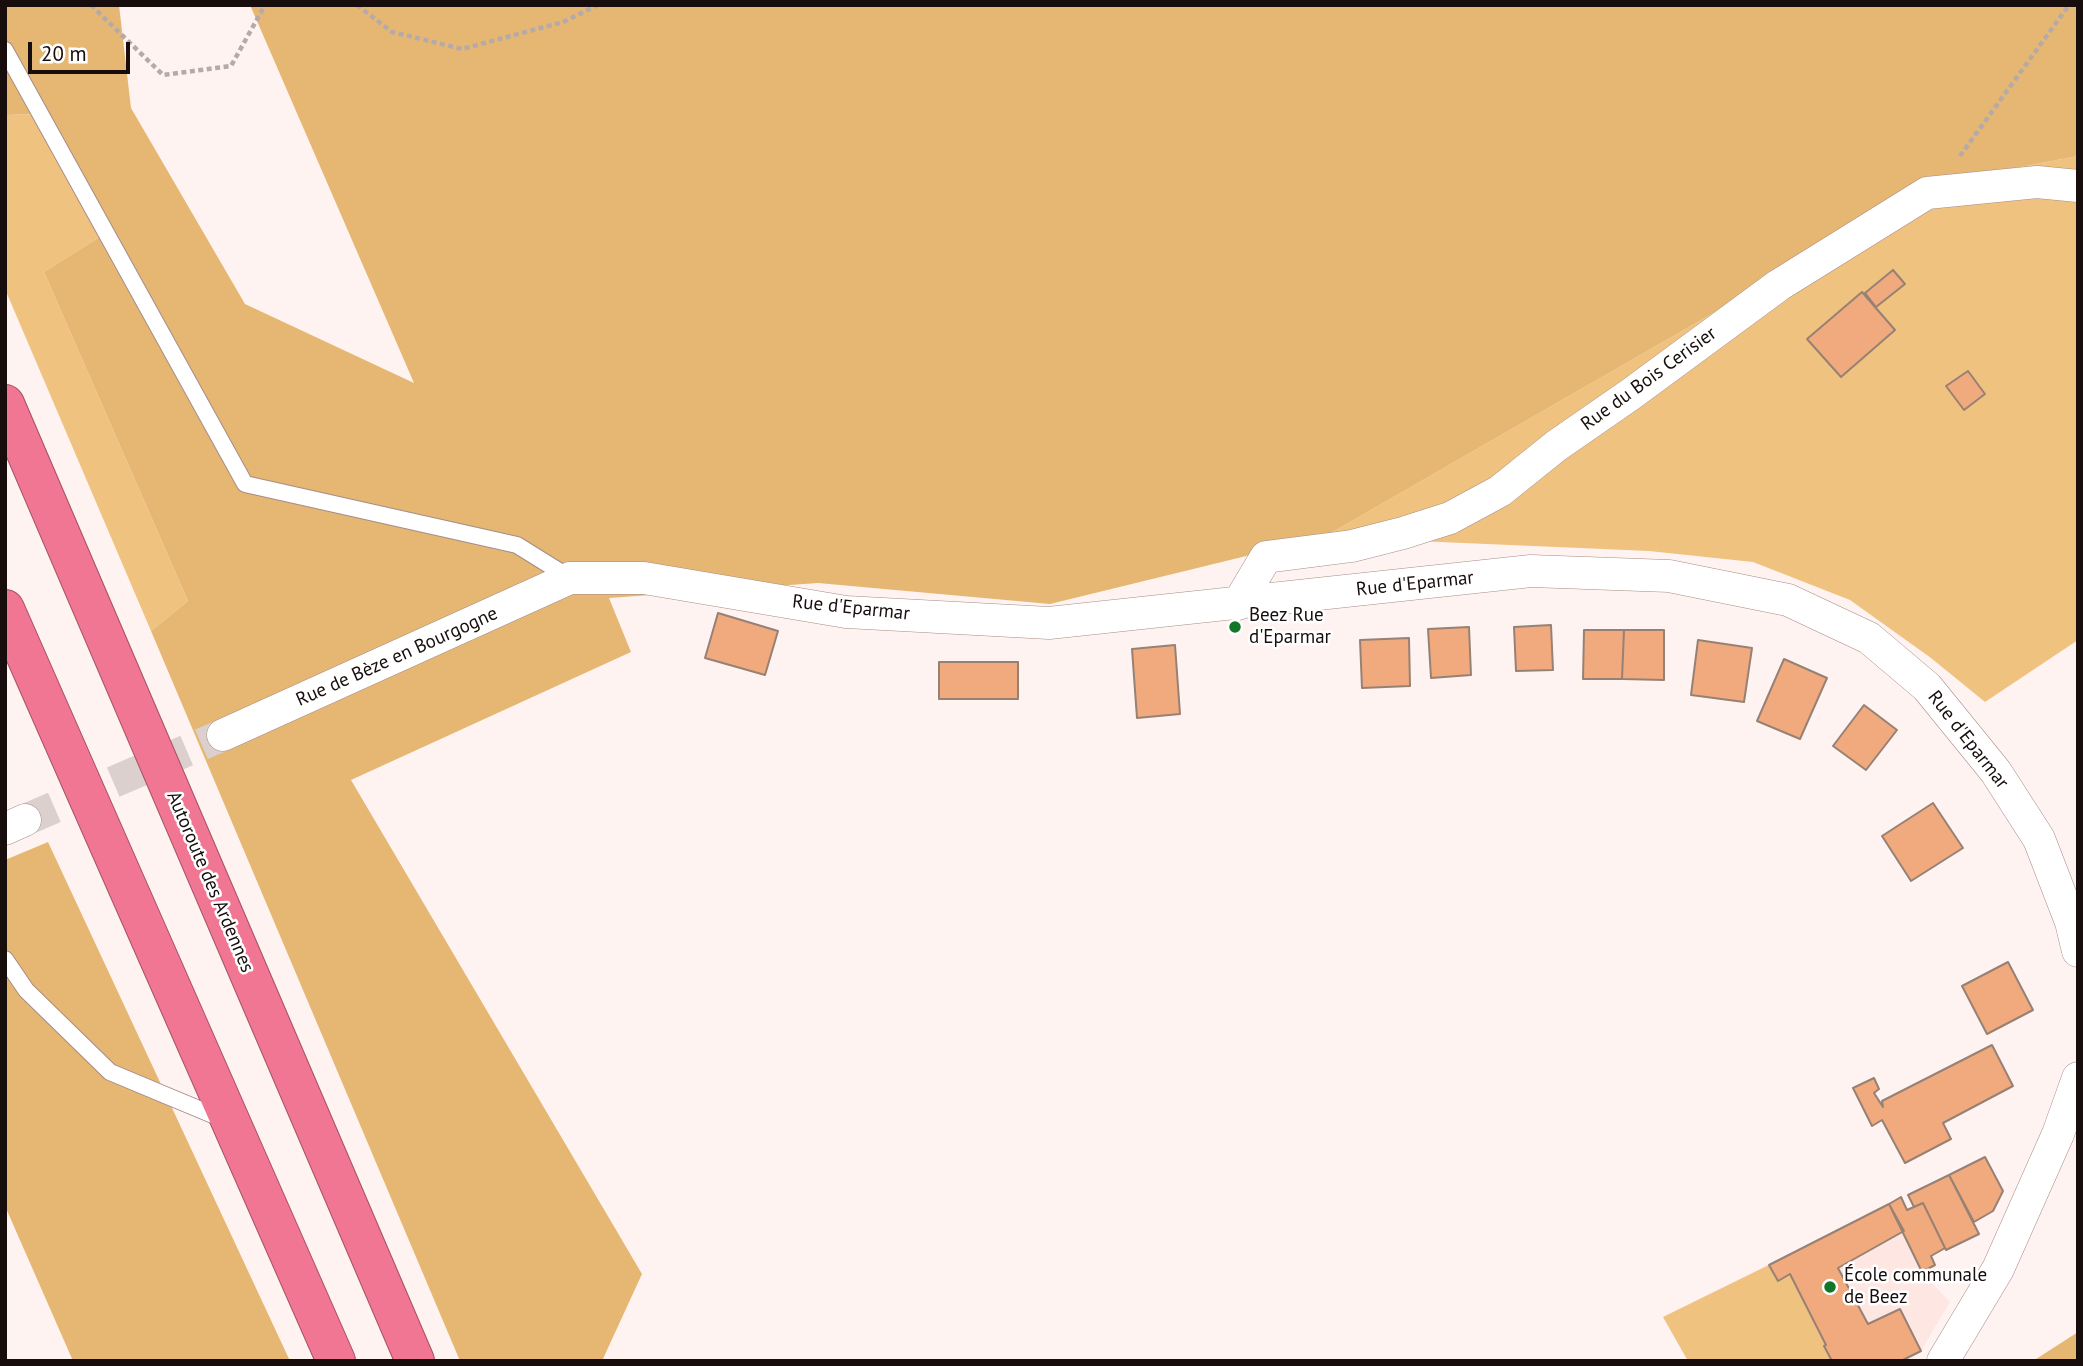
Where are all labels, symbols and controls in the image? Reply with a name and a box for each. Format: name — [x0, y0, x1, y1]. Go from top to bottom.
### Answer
scale bar — [32, 28, 133, 72]
text: 20 m — [41, 40, 87, 67]
street label: Rue du Bois Cerisier — [1577, 322, 1721, 436]
street label: Rue d'Eparmar — [1355, 566, 1475, 602]
street label: Rue d'Eparmar — [791, 590, 911, 626]
street label: Rue de Bèze en Bourgogne — [293, 602, 501, 712]
place label: Beez Rue d'Eparmar — [1249, 605, 1331, 649]
marker: Beez Rue d'Eparmar — [1227, 619, 1243, 635]
street label: Rue d'Eparmar — [1923, 686, 2013, 794]
street label: Autoroute des Ardennes — [162, 788, 258, 976]
place label: École communale de Beez — [1844, 1265, 1987, 1309]
marker: École communale de Beez — [1822, 1279, 1838, 1295]

